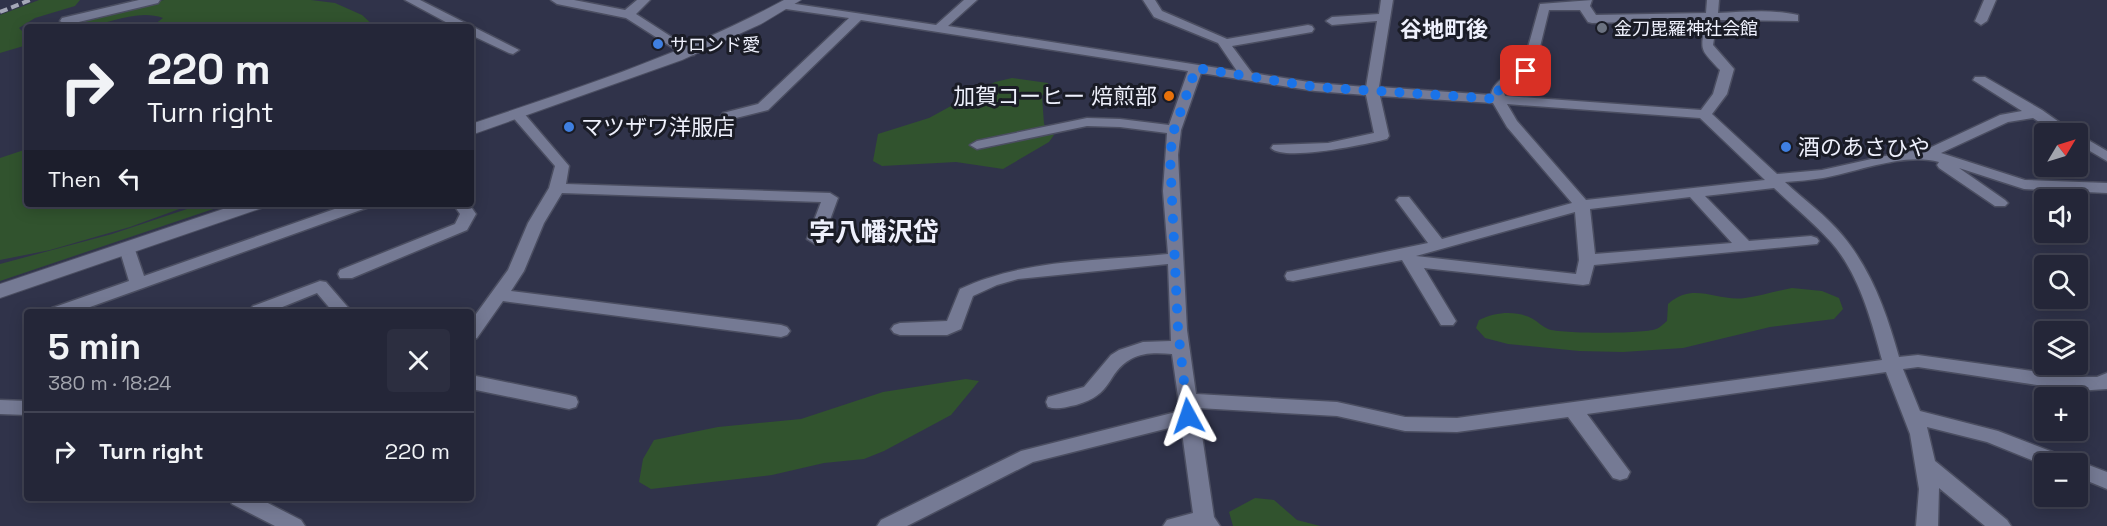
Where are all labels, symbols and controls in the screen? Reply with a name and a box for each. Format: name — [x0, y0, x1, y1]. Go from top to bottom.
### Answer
district label: 谷地町後 — [1400, 15, 1488, 43]
place label: 金刀毘羅神社会館 — [1614, 17, 1758, 40]
marker: 金刀毘羅神社会館 — [1595, 21, 1609, 35]
place label: サロンド愛 — [670, 33, 760, 56]
marker: サロンド愛 — [651, 37, 665, 51]
text: 220 m — [147, 43, 271, 96]
pin — [1500, 45, 1551, 96]
icon: right — [48, 48, 126, 126]
icon: arrive — [1509, 54, 1542, 87]
place label: 加賀コーヒー 焙煎部 — [953, 82, 1157, 110]
marker: 加賀コーヒー 焙煎部 — [1162, 89, 1176, 103]
text: Turn right — [147, 95, 274, 130]
place label: マツザワ洋服店 — [581, 113, 735, 141]
marker: マツザワ洋服店 — [562, 120, 576, 134]
north arrow — [2034, 123, 2088, 177]
map controls — [2034, 123, 2088, 507]
place label: 酒のあさひや — [1798, 133, 1930, 161]
marker: 酒のあさひや — [1779, 140, 1793, 154]
icon: left — [113, 162, 146, 195]
text: Then — [48, 165, 101, 193]
button: sound — [2034, 189, 2088, 243]
district label: 字八幡沢岱 — [809, 215, 939, 249]
button: search — [2034, 255, 2088, 309]
button: layers — [2034, 321, 2088, 375]
text: 5 min — [48, 324, 141, 370]
button: close — [387, 329, 450, 392]
text: 380 m · 18:24 — [48, 370, 172, 396]
position arrow — [1156, 384, 1220, 448]
button: + — [2034, 387, 2088, 441]
icon: right — [48, 435, 81, 468]
text: Turn right — [99, 437, 204, 465]
text: 220 m — [385, 437, 450, 465]
button: − — [2034, 453, 2088, 507]

